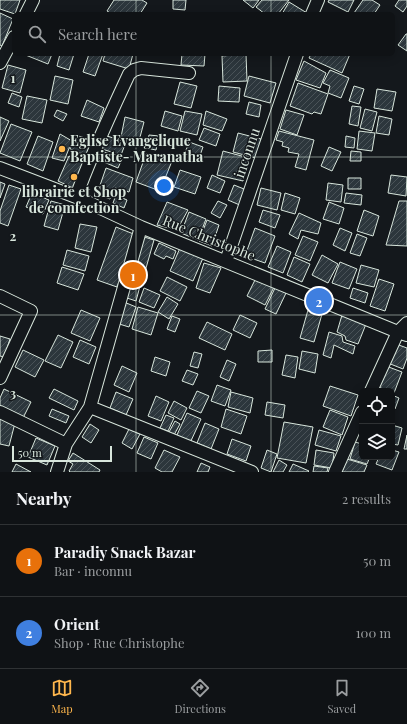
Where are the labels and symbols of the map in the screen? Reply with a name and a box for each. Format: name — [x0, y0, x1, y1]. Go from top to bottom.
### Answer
text: 1 — [11, 69, 16, 86]
street label: inconnu — [229, 125, 264, 180]
place label: Eglise Evangelique Baptiste- Maranatha — [70, 131, 204, 166]
marker: Eglise Evangelique Baptiste- Maranatha — [57, 144, 67, 154]
marker: librairie et Shop de comfection — [69, 172, 79, 182]
your location — [154, 176, 174, 196]
place label: librairie et Shop de comfection — [22, 182, 126, 217]
street label: Rue Christophe — [160, 210, 258, 265]
text: 2 — [10, 227, 17, 244]
pin: 1 — [120, 260, 146, 290]
pin: 2 — [306, 286, 332, 316]
text: 3 — [10, 384, 16, 401]
scale bar — [12, 444, 112, 463]

